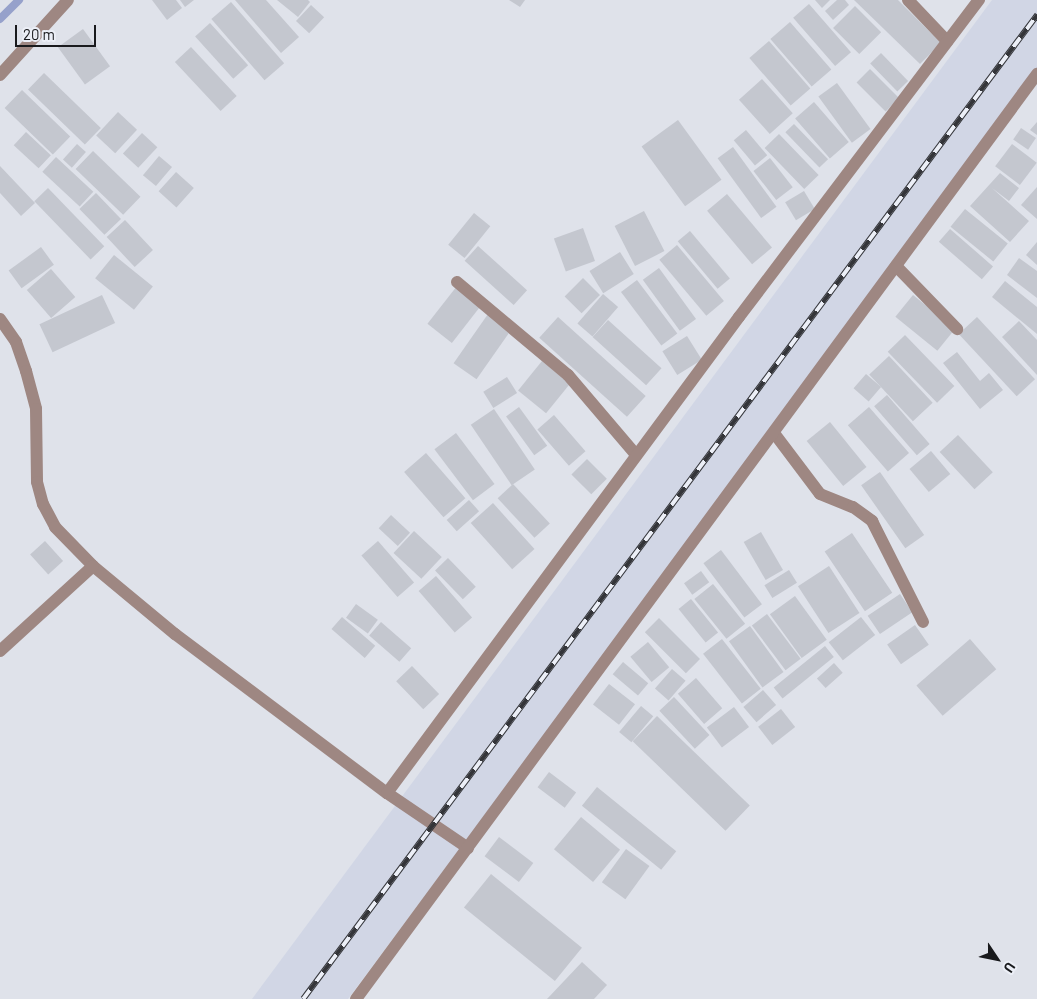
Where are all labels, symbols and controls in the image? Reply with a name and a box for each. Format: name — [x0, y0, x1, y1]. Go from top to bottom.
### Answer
scale bar — [18, 15, 99, 47]
text: 20 m — [23, 25, 55, 43]
north arrow — [972, 934, 1022, 984]
text: U — [1000, 959, 1019, 976]

